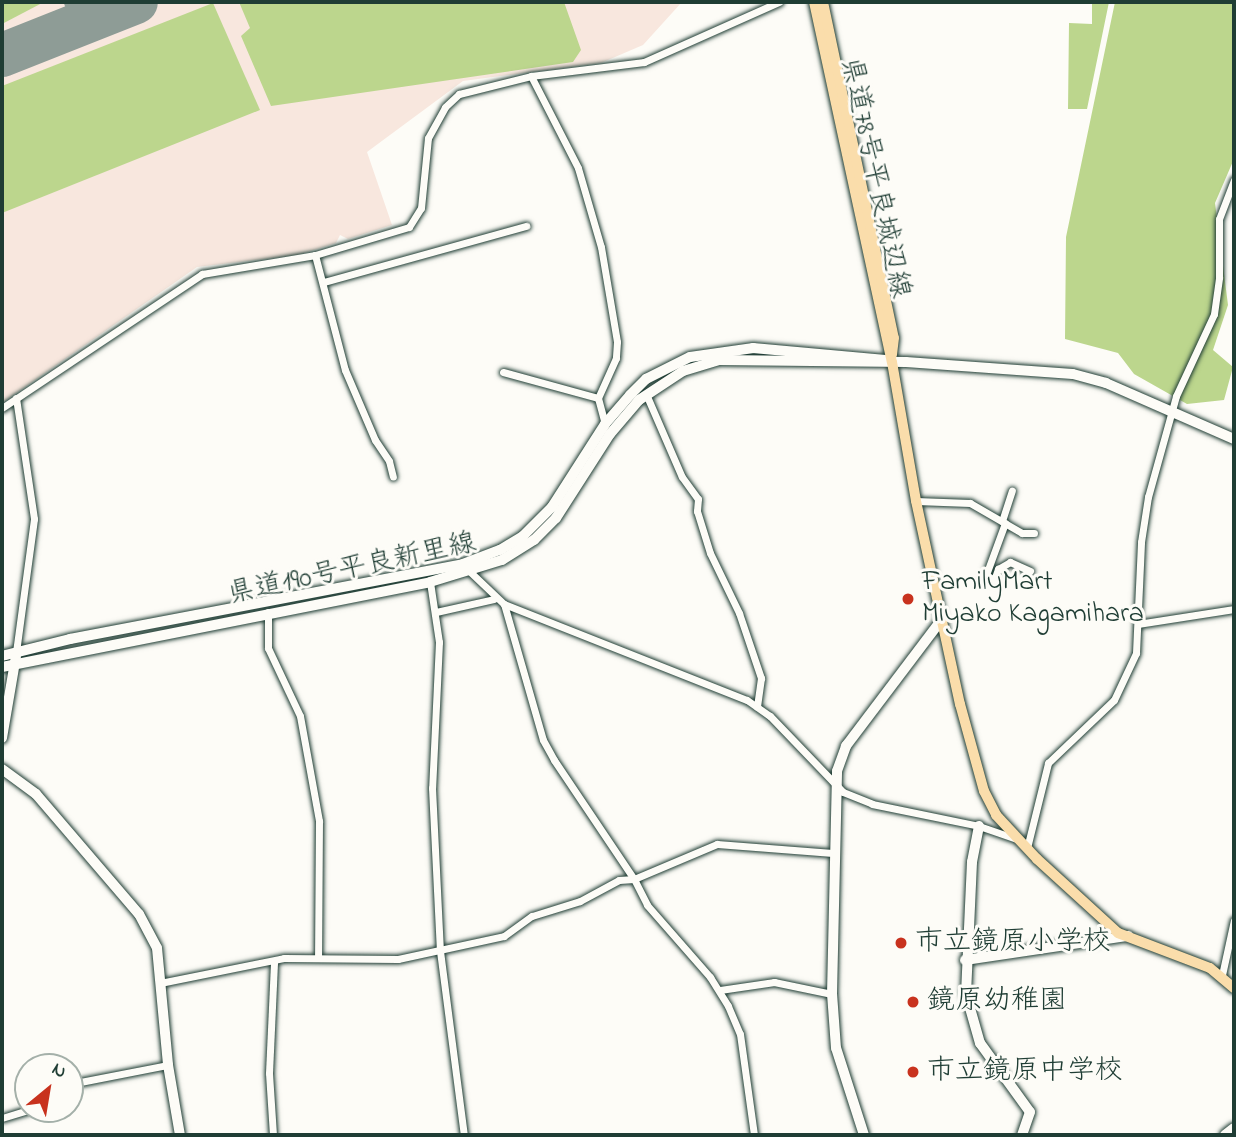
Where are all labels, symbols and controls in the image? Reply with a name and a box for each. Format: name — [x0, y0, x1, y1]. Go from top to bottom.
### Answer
street label: 県道78号平良城辺線 — [832, 54, 916, 302]
street label: 県道190号平良新里線 — [225, 527, 479, 613]
place label: FamilyMart Miyako Kagamihara — [922, 566, 1144, 632]
marker: FamilyMart Miyako Kagamihara — [900, 591, 916, 607]
place label: 市立鏡原小学校 — [915, 926, 1111, 960]
marker: 市立鏡原小学校 — [893, 935, 909, 951]
place label: 鏡原幼稚園 — [927, 985, 1067, 1019]
marker: 鏡原幼稚園 — [905, 994, 921, 1010]
north arrow — [14, 1053, 84, 1123]
place label: 市立鏡原中学校 — [927, 1055, 1123, 1089]
text: N — [46, 1056, 71, 1086]
marker: 市立鏡原中学校 — [905, 1064, 921, 1080]

